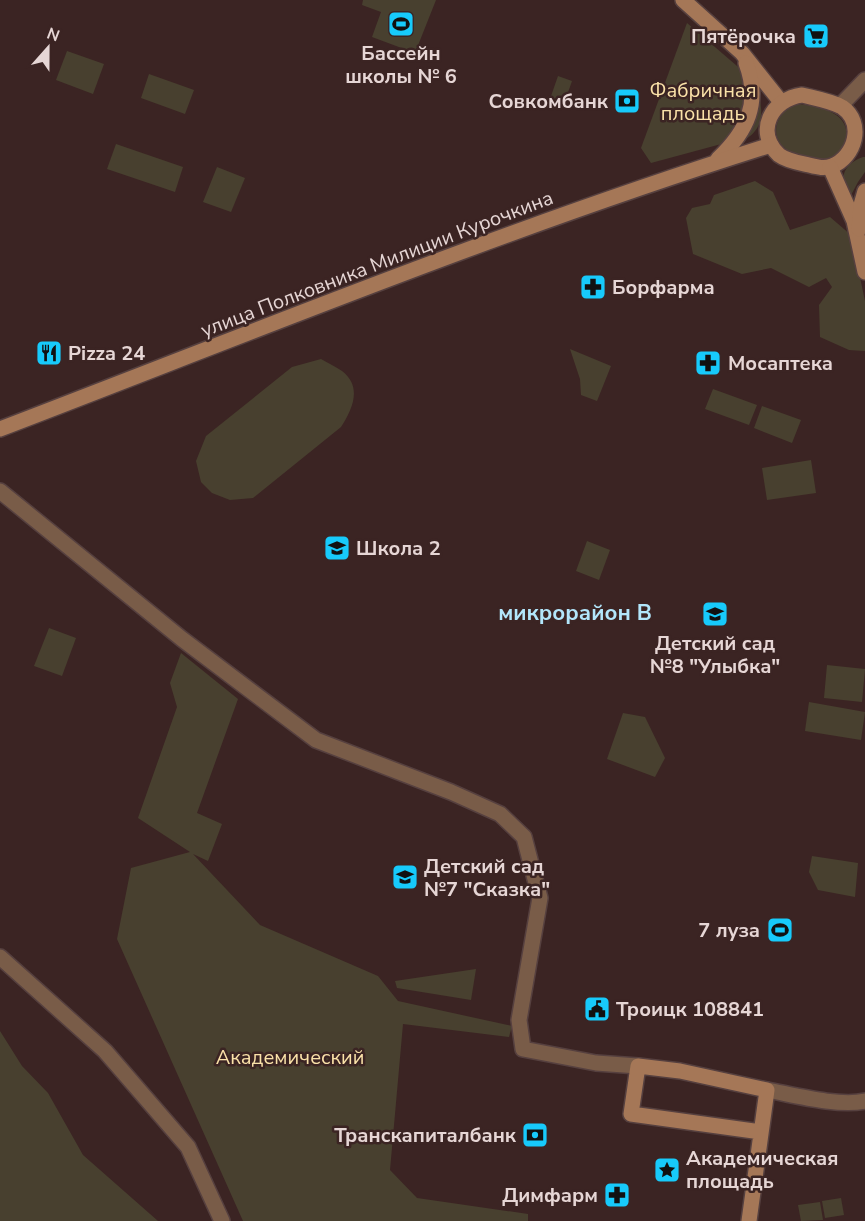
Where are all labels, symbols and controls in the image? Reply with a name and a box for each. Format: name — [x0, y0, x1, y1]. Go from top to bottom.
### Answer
sports icon: Бассейн школы № 6 — [386, 9, 416, 39]
north arrow — [18, 18, 78, 78]
supermarket icon: Пятёрочка — [801, 21, 831, 51]
text: N — [43, 23, 63, 47]
place label: Пятёрочка — [691, 23, 796, 50]
place label: Бассейн школы № 6 — [345, 40, 457, 90]
park label: Фабричная площадь — [650, 77, 756, 127]
bank icon: Совкомбанк — [612, 86, 642, 116]
place label: Совкомбанк — [488, 88, 609, 115]
street label: улица Полковника Милиции Курочкина — [197, 184, 557, 344]
pharmacy icon: Борфарма — [578, 272, 608, 302]
place label: Борфарма — [612, 274, 715, 301]
restaurant icon: Pizza 24 — [34, 338, 64, 368]
place label: Pizza 24 — [68, 340, 145, 367]
pharmacy icon: Мосаптека — [693, 348, 723, 378]
place label: Мосаптека — [728, 350, 833, 377]
school or university icon: Школа 2 — [322, 533, 352, 563]
place label: Школа 2 — [356, 535, 441, 562]
district label: микрорайон В — [498, 598, 652, 628]
school or university icon: Детский сад №8 "Улыбка" — [700, 599, 730, 629]
place label: Детский сад №8 "Улыбка" — [650, 630, 780, 680]
place label: Детский сад №7 "Сказка" — [424, 853, 550, 903]
school or university icon: Детский сад №7 "Сказка" — [390, 862, 420, 892]
sports icon: 7 луза — [765, 915, 795, 945]
place label: 7 луза — [698, 917, 760, 944]
public building icon: Троицк 108841 — [582, 994, 612, 1024]
place label: Троицк 108841 — [616, 996, 764, 1023]
park label: Академический — [216, 1044, 364, 1071]
bank icon: Транскапиталбанк — [520, 1120, 550, 1150]
place label: Транскапиталбанк — [334, 1122, 517, 1149]
place label: Академическая площадь — [686, 1145, 838, 1195]
place icon: Академическая площадь — [652, 1155, 682, 1185]
pharmacy icon: Димфарм — [602, 1180, 632, 1210]
place label: Димфарм — [502, 1182, 598, 1209]

